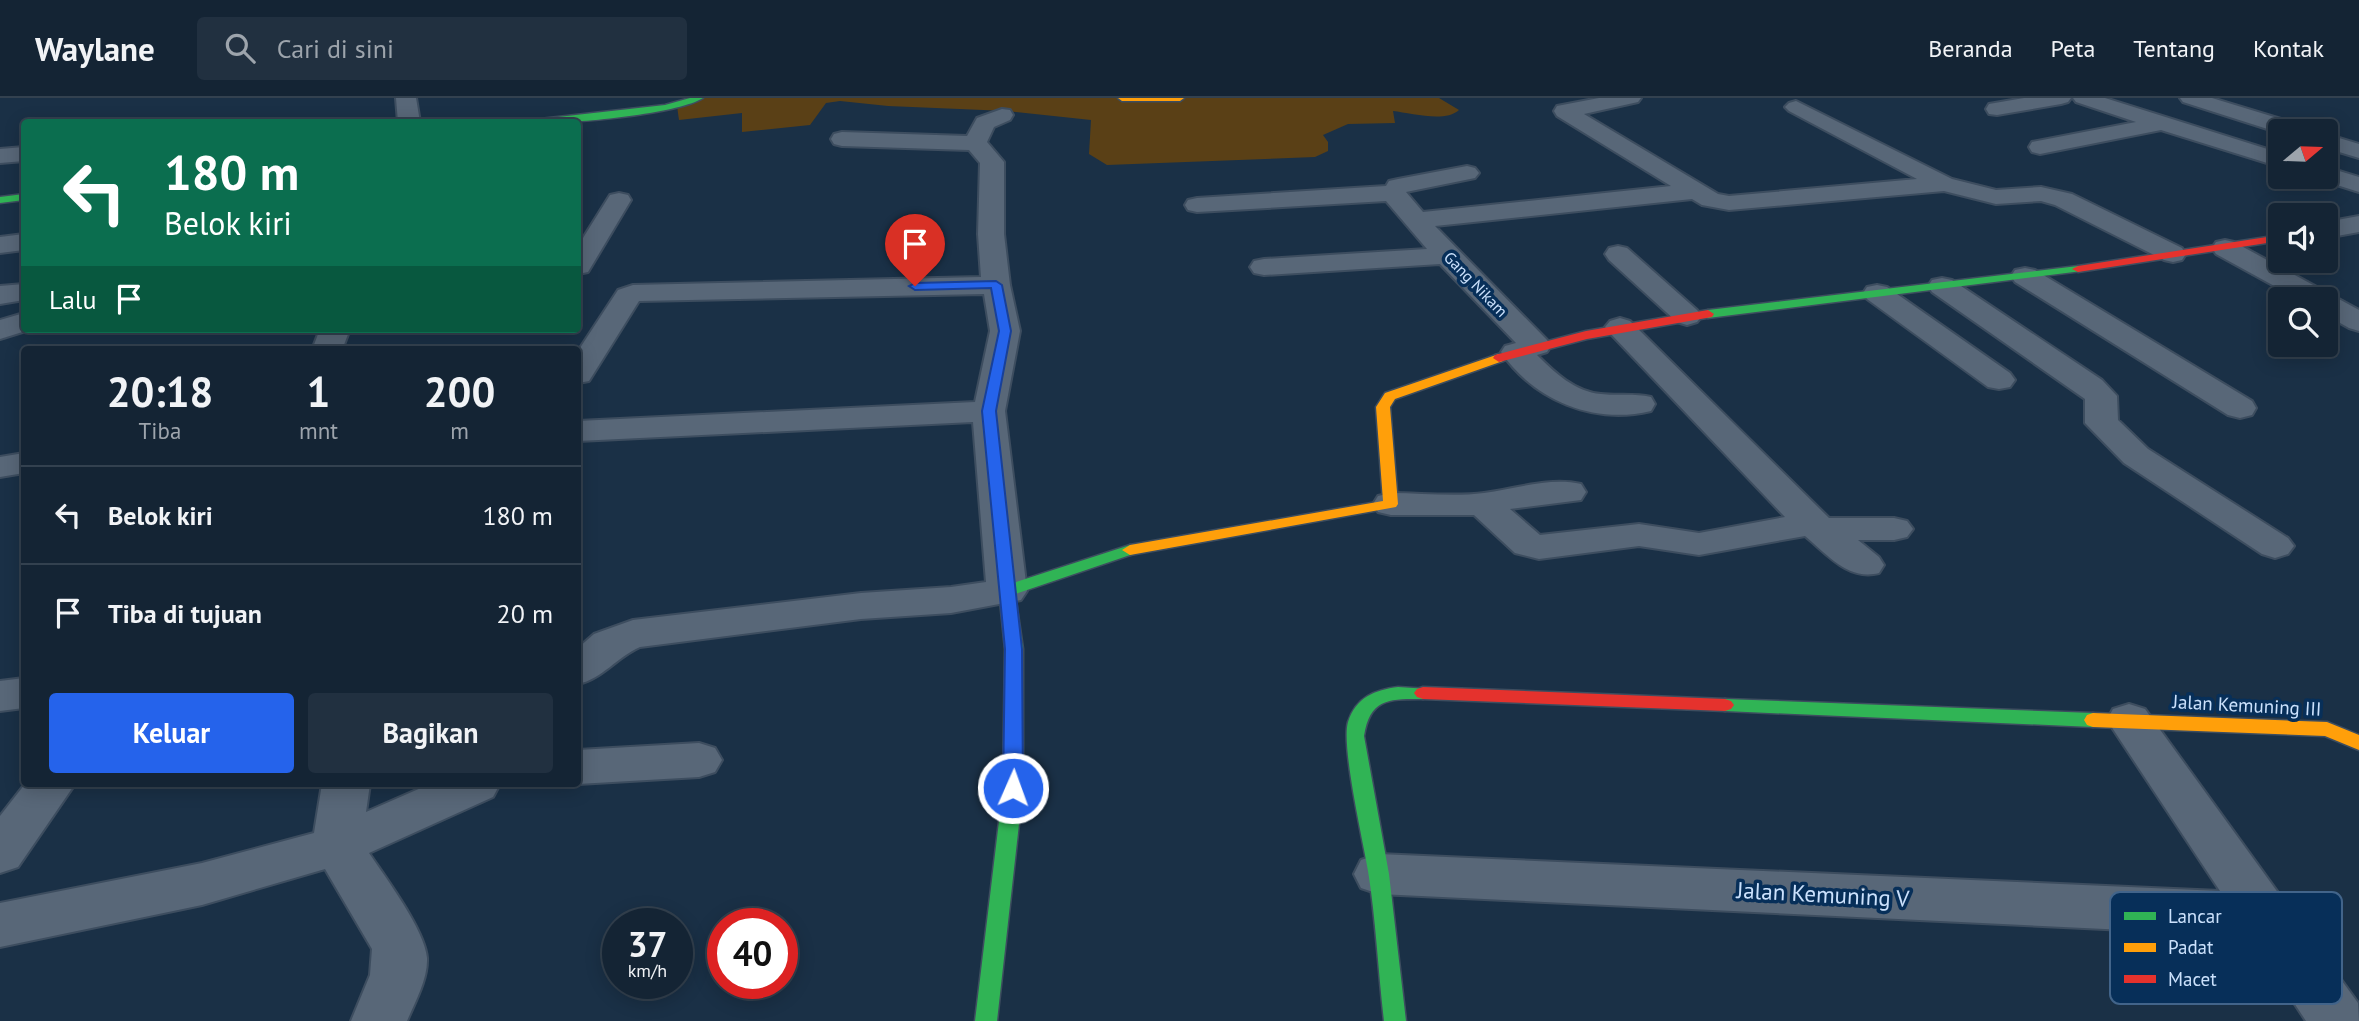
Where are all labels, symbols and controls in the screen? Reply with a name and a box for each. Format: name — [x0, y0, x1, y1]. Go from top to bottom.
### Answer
search box — [197, 17, 687, 80]
text: Waylane — [35, 27, 155, 70]
icon: search — [221, 29, 259, 67]
text: Cari di sini — [277, 32, 394, 65]
text: Beranda — [1928, 33, 2013, 64]
text: Peta — [2051, 33, 2095, 64]
text: Tentang — [2133, 33, 2215, 64]
text: Kontak — [2253, 33, 2324, 64]
north arrow — [2268, 119, 2338, 189]
map controls — [2268, 119, 2338, 357]
text: 180 m — [164, 140, 299, 204]
icon: left — [49, 147, 140, 238]
text: Belok kiri — [164, 202, 292, 244]
button: sound — [2268, 203, 2338, 273]
pin — [885, 214, 945, 286]
icon: arrive — [896, 225, 934, 263]
street label: Gang Nikam — [1440, 247, 1512, 321]
icon: arrive — [110, 280, 148, 318]
text: Lalu — [49, 283, 96, 316]
button: search — [2268, 287, 2338, 357]
text: 20:18 — [107, 364, 213, 419]
text: 1 — [307, 364, 330, 419]
text: 200 — [424, 364, 495, 419]
text: Tiba — [139, 416, 181, 445]
text: mnt — [299, 416, 338, 445]
text: m — [450, 416, 469, 445]
icon: left — [49, 496, 87, 534]
text: Belok kiri — [108, 499, 213, 532]
text: 180 m — [482, 499, 553, 532]
icon: arrive — [49, 594, 87, 632]
text: Tiba di tujuan — [108, 597, 262, 630]
text: 20 m — [497, 597, 553, 630]
street label: Jalan Kemuning III — [2171, 689, 2322, 721]
button: Keluar — [49, 693, 294, 773]
button: Bagikan — [308, 693, 553, 773]
position arrow — [976, 751, 1050, 825]
street label: Jalan Kemuning V — [1735, 875, 1911, 913]
legend — [2110, 892, 2342, 1004]
text: Lancar — [2168, 904, 2222, 928]
speed limit sign: 40 — [707, 908, 798, 999]
text: 37 — [628, 921, 667, 967]
text: Padat — [2168, 935, 2214, 959]
text: km/h — [628, 959, 667, 982]
text: Macet — [2168, 967, 2217, 991]

